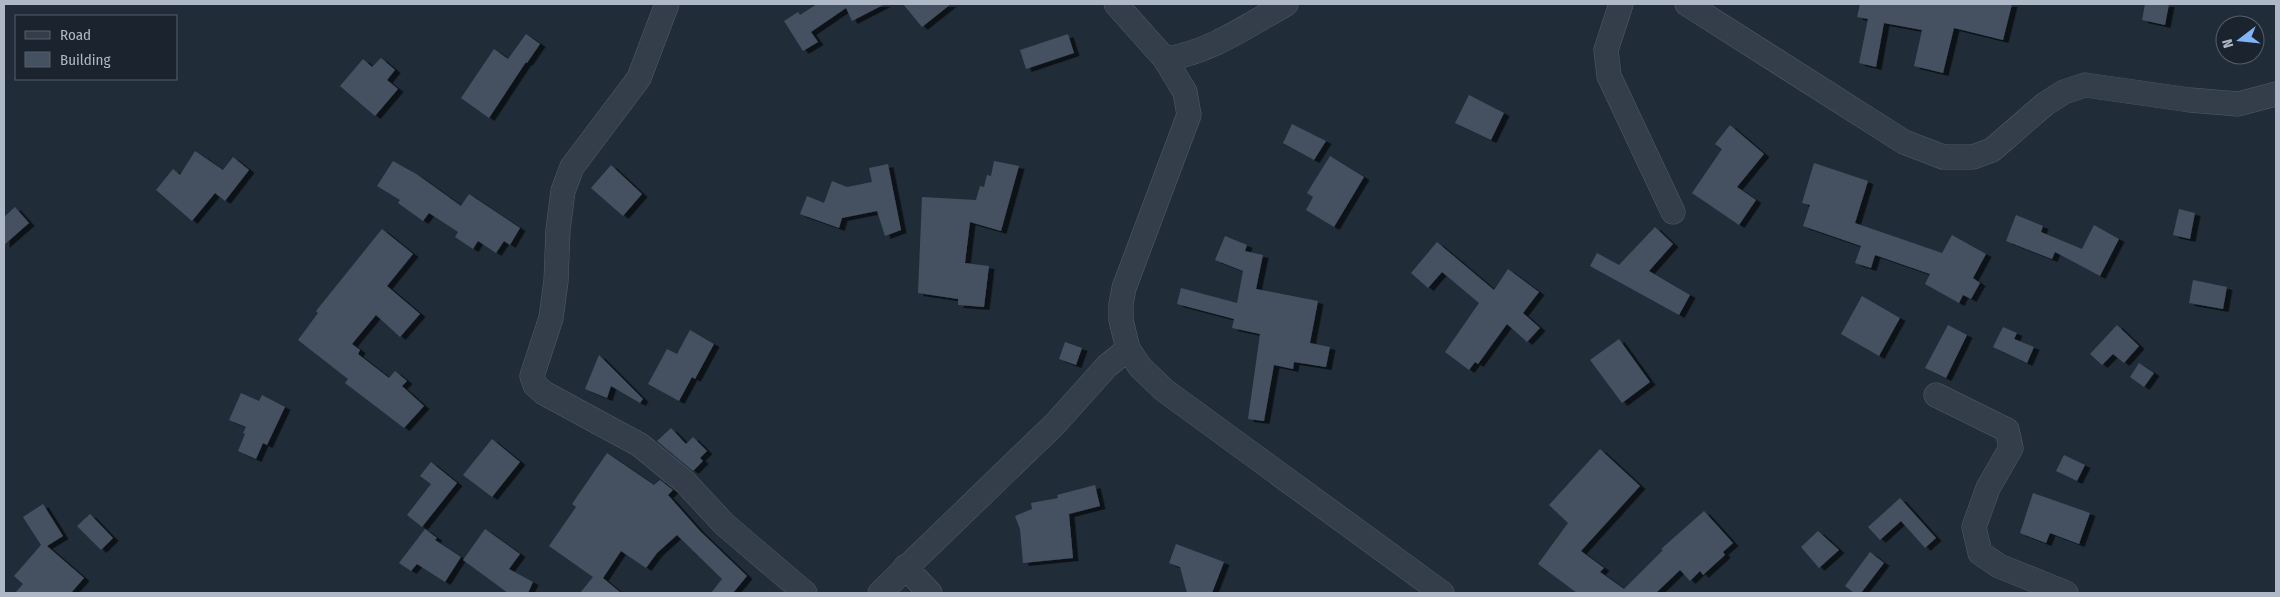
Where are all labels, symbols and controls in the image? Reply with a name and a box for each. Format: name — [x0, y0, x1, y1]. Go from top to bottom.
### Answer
legend — [15, 15, 178, 80]
north arrow — [2215, 15, 2265, 65]
text: Road — [60, 26, 91, 44]
text: N — [2219, 37, 2237, 50]
text: Building — [60, 51, 111, 69]

